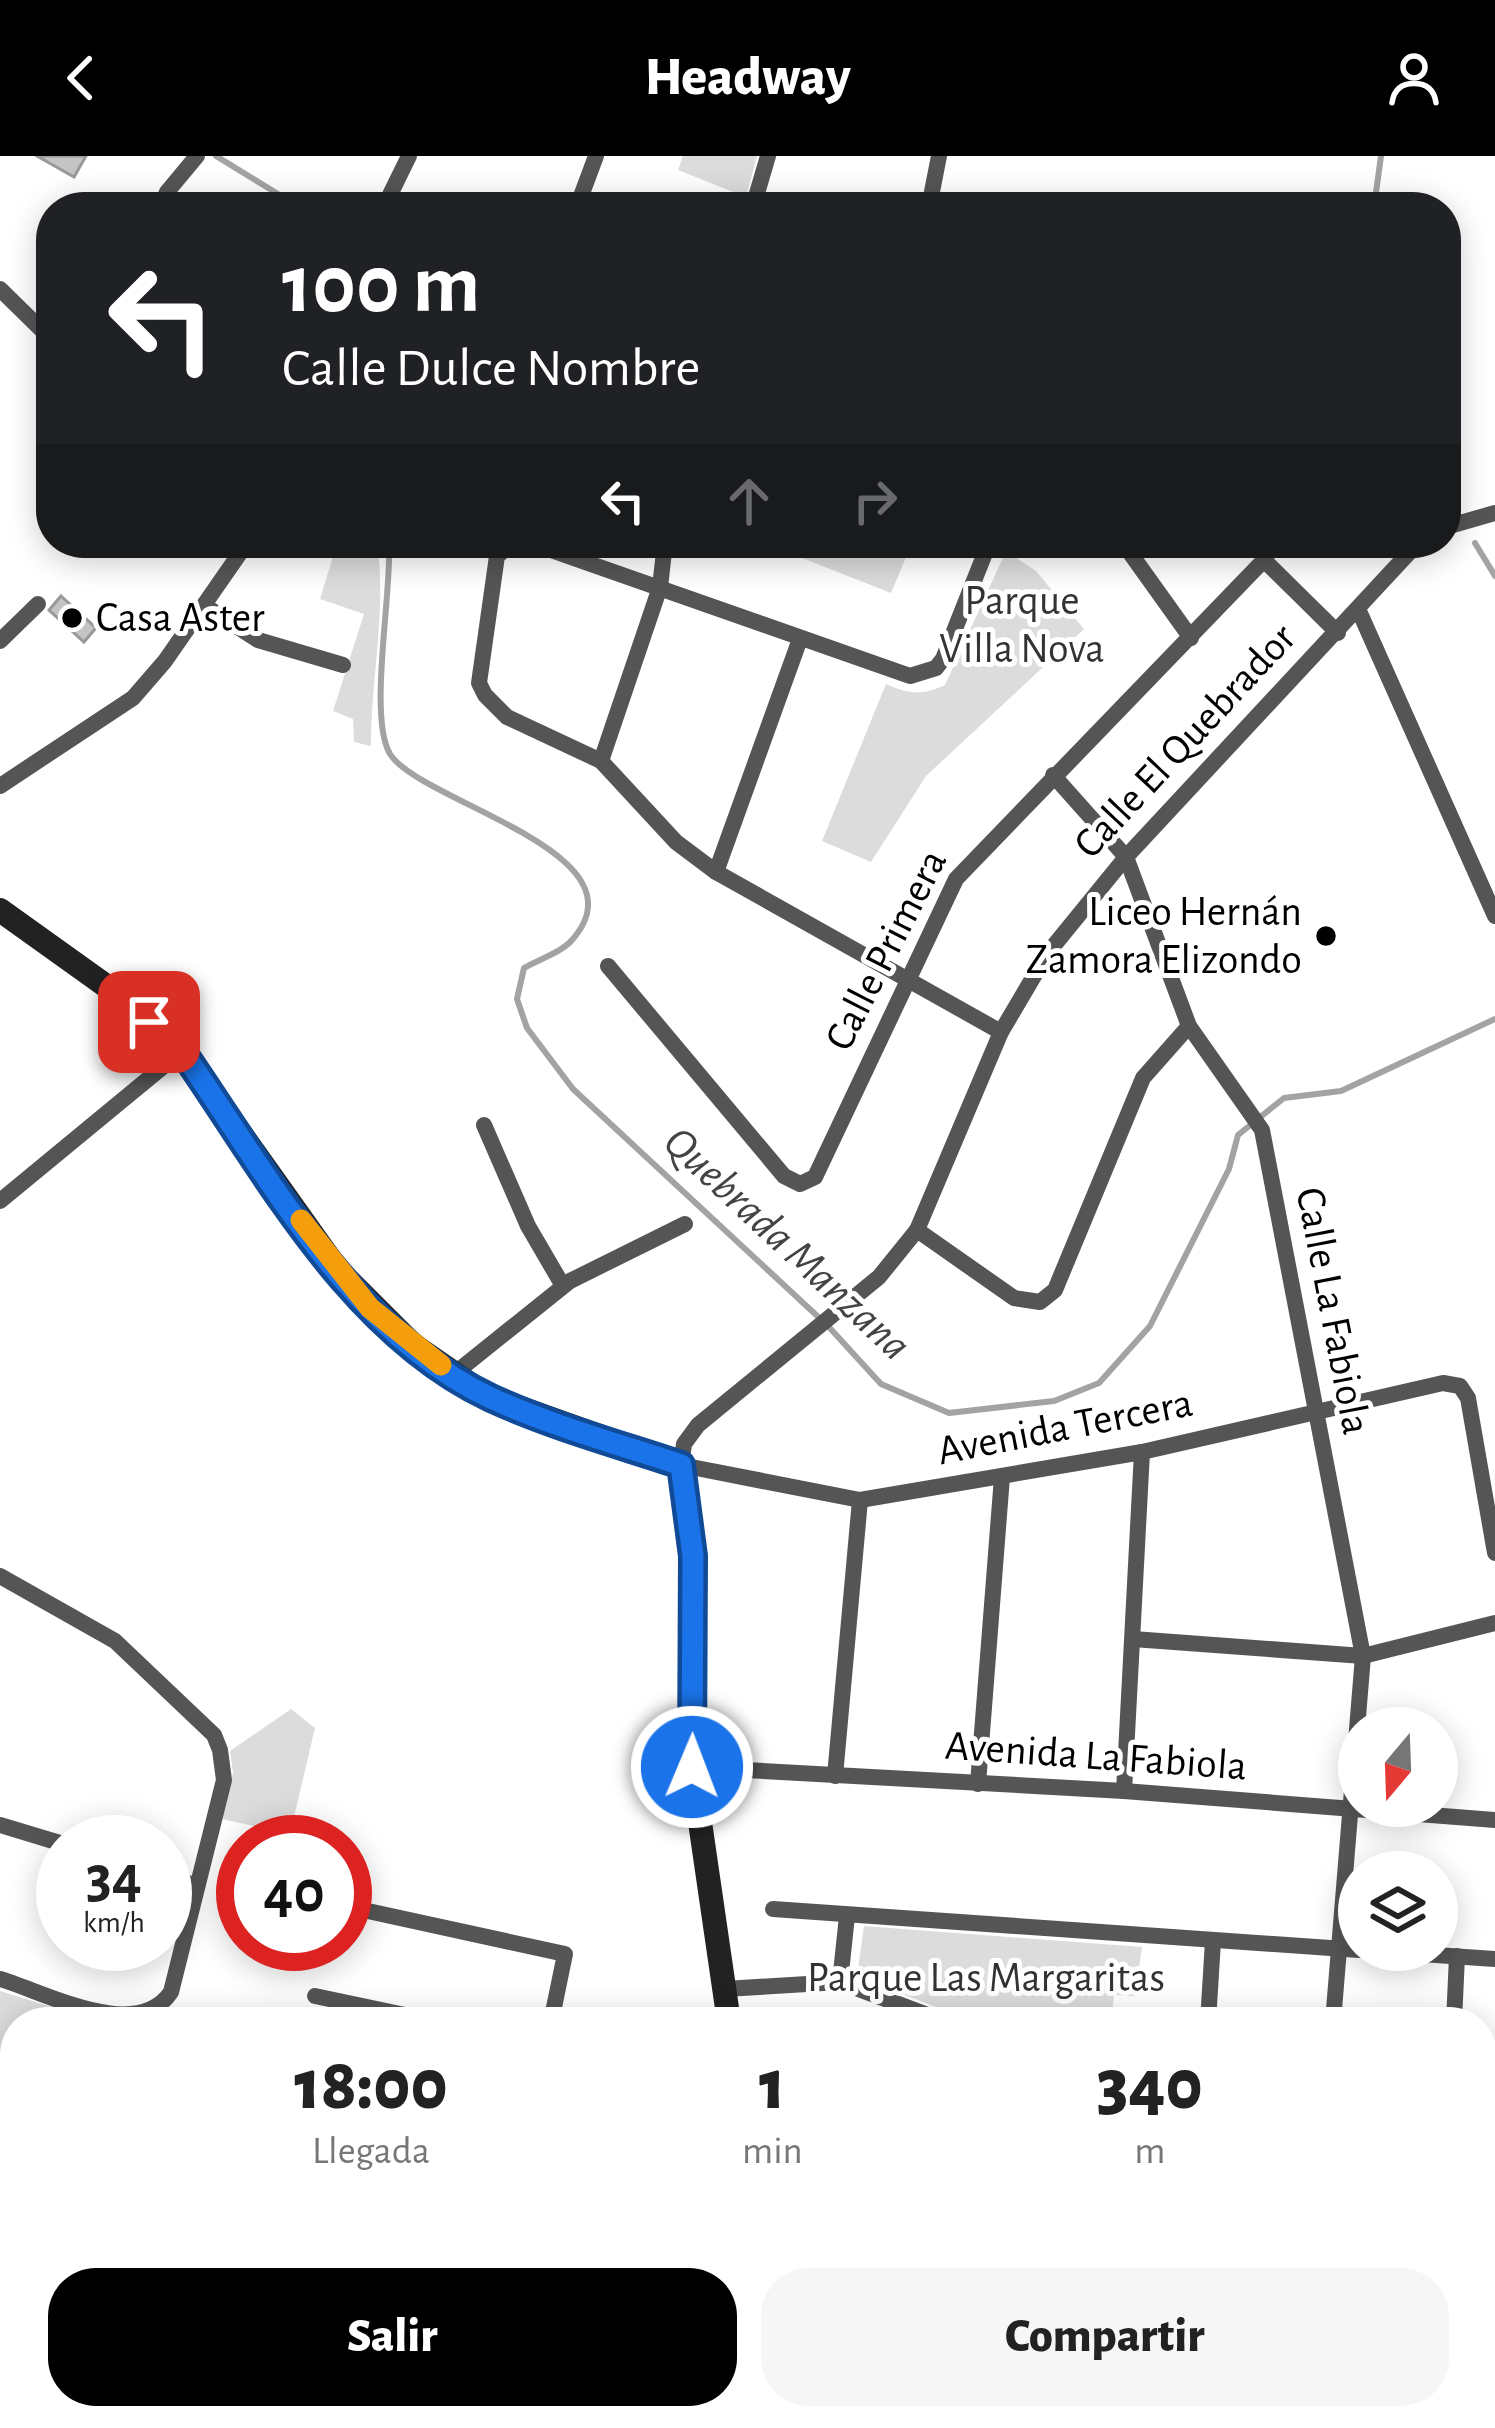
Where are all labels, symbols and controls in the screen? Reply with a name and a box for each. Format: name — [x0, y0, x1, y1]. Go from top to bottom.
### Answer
icon: back — [48, 45, 114, 111]
icon: person — [1381, 45, 1447, 111]
text: Headway — [644, 51, 851, 105]
icon: left — [84, 240, 240, 396]
text: 100 m — [282, 244, 480, 328]
text: Calle Dulce Nombre — [282, 342, 700, 396]
icon: left — [590, 468, 656, 534]
icon: ahead — [716, 468, 782, 534]
icon: right — [842, 468, 908, 534]
park label: Parque Villa Nova — [939, 580, 1105, 670]
place label: Casa Aster — [96, 597, 265, 639]
marker: Casa Aster — [59, 605, 85, 631]
street label: Calle El Quebrador — [1066, 616, 1304, 866]
street label: Calle Primera — [818, 843, 954, 1057]
place label: Liceo Hernán Zamora Elizondo — [1026, 891, 1302, 981]
marker: Liceo Hernán Zamora Elizondo — [1313, 923, 1339, 949]
pin — [98, 971, 200, 1073]
icon: arrive — [116, 989, 182, 1055]
water label: Quebrada Manzana — [655, 1119, 919, 1369]
street label: Calle La Fabiola — [1288, 1184, 1378, 1438]
street label: Avenida Tercera — [934, 1382, 1196, 1472]
position arrow — [629, 1704, 755, 1830]
north arrow — [1338, 1707, 1458, 1827]
map controls — [1338, 1707, 1458, 1971]
street label: Avenida La Fabiola — [944, 1725, 1248, 1787]
speed limit sign: 40 — [216, 1815, 372, 1971]
text: 34 — [86, 1848, 142, 1908]
button: layers — [1338, 1851, 1458, 1971]
text: km/h — [83, 1908, 145, 1938]
park label: Parque Las Margaritas — [807, 1957, 1165, 1999]
text: 18:00 — [294, 2050, 448, 2122]
text: 1 — [759, 2050, 786, 2122]
text: 340 — [1097, 2050, 1203, 2122]
text: Llegada — [312, 2132, 430, 2171]
text: min — [742, 2132, 803, 2171]
text: m — [1134, 2132, 1165, 2171]
button: Salir — [48, 2268, 737, 2406]
button: Compartir — [761, 2268, 1449, 2406]

